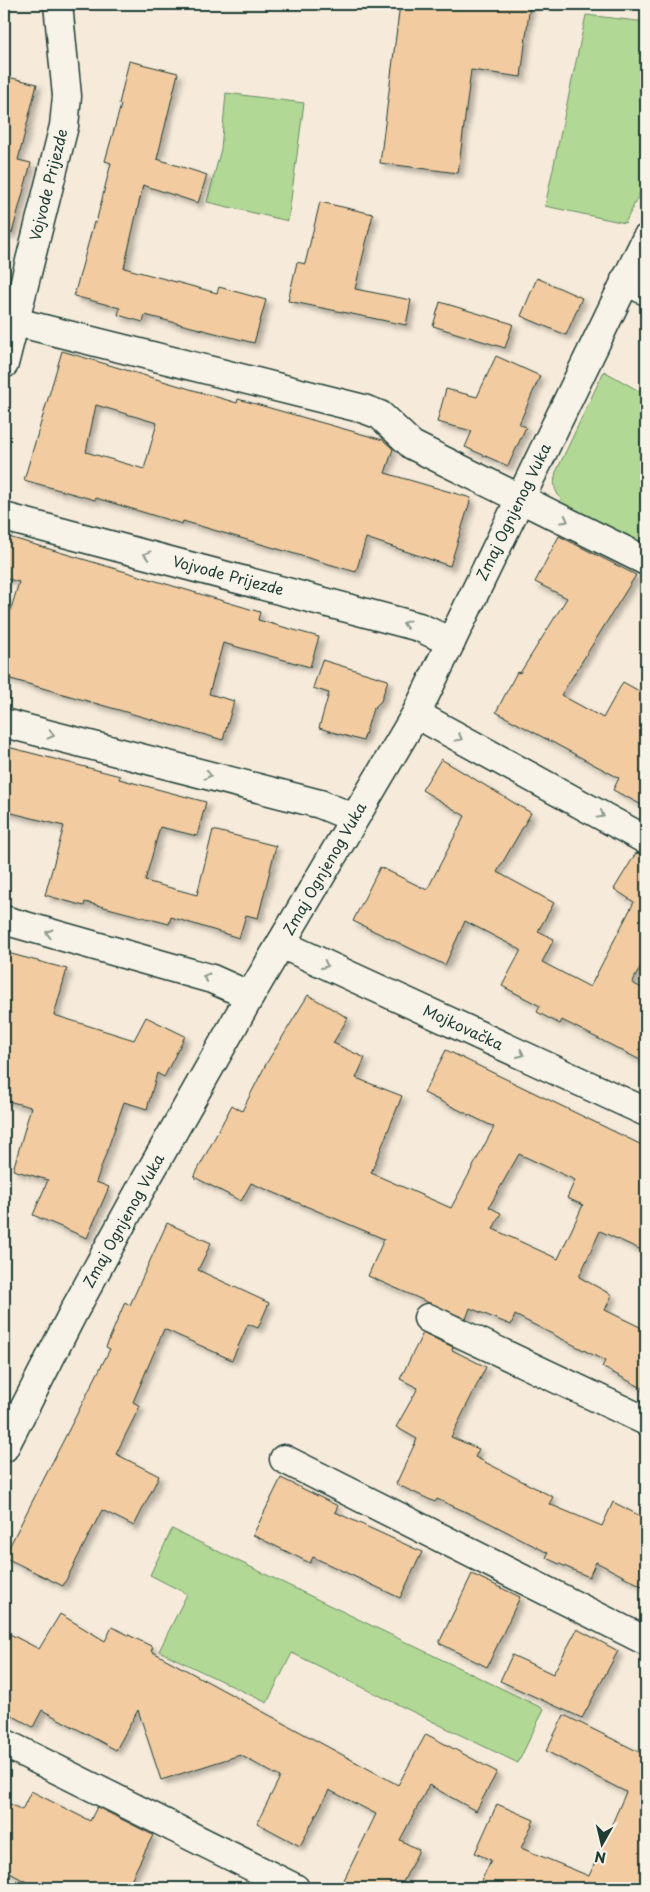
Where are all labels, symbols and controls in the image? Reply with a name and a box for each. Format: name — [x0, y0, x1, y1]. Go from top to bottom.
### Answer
street label: Vojvode Prijezde — [23, 126, 73, 243]
street label: Zmaj Ognjenog Vuka — [469, 438, 556, 584]
one-way arrow — [560, 514, 569, 524]
street label: Vojvode Prijezde — [170, 549, 287, 600]
one-way arrow — [143, 550, 152, 561]
one-way arrow — [402, 619, 410, 629]
one-way arrow — [46, 729, 54, 739]
one-way arrow — [453, 731, 462, 741]
one-way arrow — [204, 769, 213, 780]
street label: Zmaj Ognjenog Vuka — [276, 797, 372, 939]
one-way arrow — [596, 809, 605, 819]
one-way arrow — [46, 928, 54, 938]
one-way arrow — [320, 958, 329, 969]
one-way arrow — [202, 972, 210, 982]
street label: Mojkovačka — [420, 998, 508, 1056]
one-way arrow — [515, 1048, 524, 1058]
street label: Zmaj Ognjenog Vuka — [76, 1148, 169, 1292]
north arrow — [578, 1820, 628, 1870]
text: N — [593, 1846, 607, 1869]

